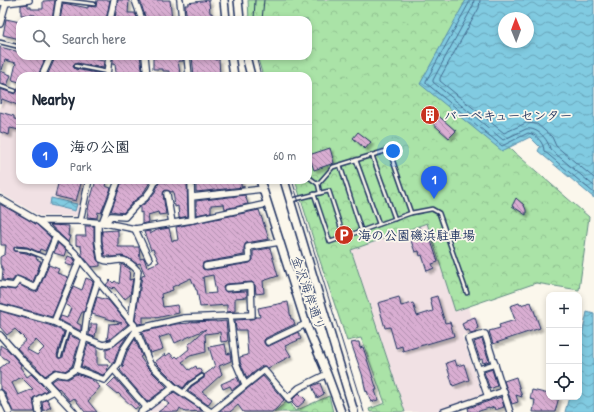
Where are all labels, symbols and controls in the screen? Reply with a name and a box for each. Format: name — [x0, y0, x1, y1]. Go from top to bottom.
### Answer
north arrow — [498, 12, 534, 48]
search box — [16, 16, 312, 60]
icon: search — [30, 27, 52, 49]
text: Search here — [62, 28, 126, 49]
text: Nearby — [32, 87, 75, 110]
building icon: バーベキューセンター — [419, 104, 441, 126]
place label: バーベキューセンター — [444, 106, 572, 124]
text: 海の公園 — [70, 136, 130, 157]
your location — [383, 141, 403, 161]
text: 1 — [43, 146, 47, 164]
text: 60 m — [273, 146, 296, 164]
text: Park — [70, 157, 92, 175]
pin: 1 — [421, 166, 447, 199]
parking icon: 海の公園磯浜駐車場 — [333, 224, 355, 246]
place label: 海の公園磯浜駐車場 — [358, 226, 475, 244]
street label: 金沢海岸通り — [288, 253, 330, 333]
map controls — [546, 292, 582, 400]
button: + — [546, 292, 582, 328]
button: − — [546, 328, 582, 364]
button: locate — [546, 364, 582, 400]

